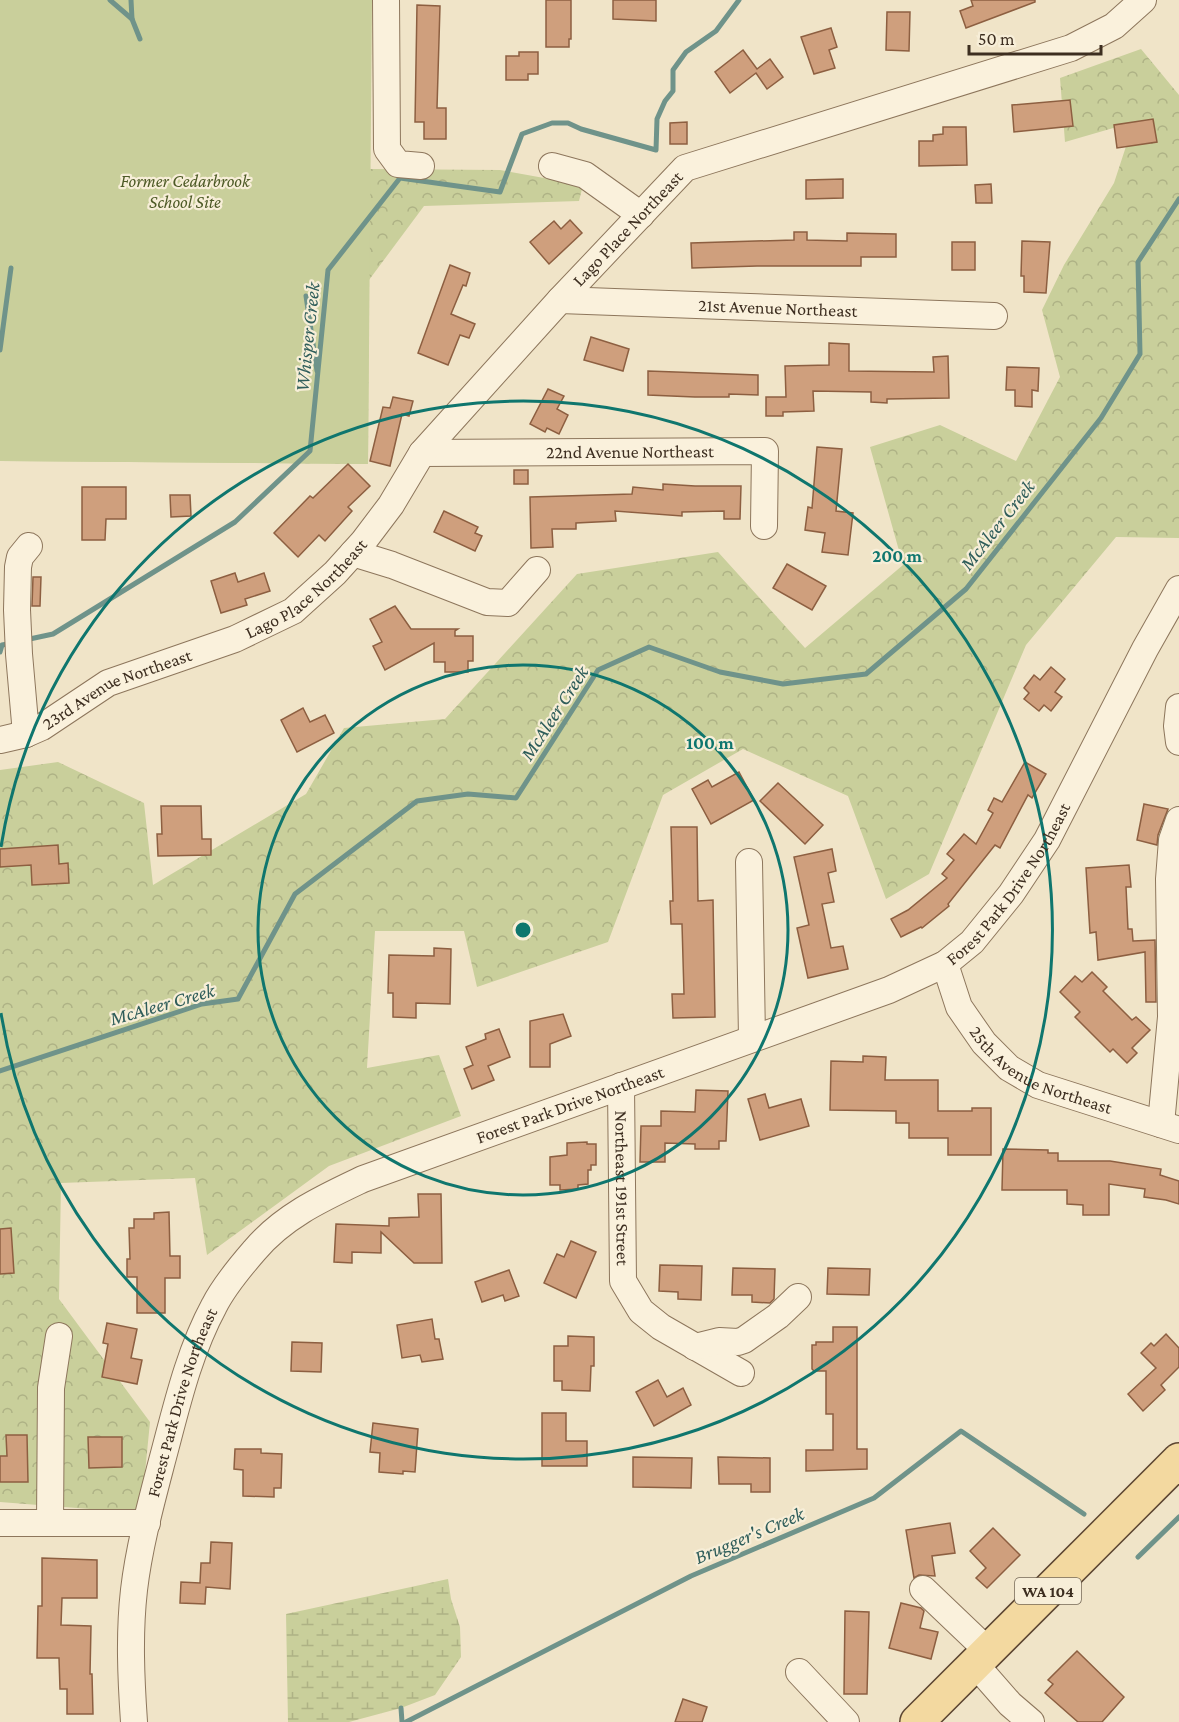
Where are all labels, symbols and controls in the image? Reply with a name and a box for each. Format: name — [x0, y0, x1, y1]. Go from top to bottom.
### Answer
scale bar — [969, 18, 1101, 56]
text: 50 m — [978, 29, 1015, 49]
street label: Lago Place Northeast — [568, 166, 688, 290]
park label: Former Cedarbrook School Site — [120, 171, 251, 212]
water label: Whisper Creek — [290, 280, 325, 393]
street label: 21st Avenue Northeast — [698, 295, 859, 321]
street label: 22nd Avenue Northeast — [546, 441, 715, 462]
water label: McAleer Creek — [954, 475, 1040, 575]
street label: Lago Place Northeast — [242, 534, 372, 643]
text: 200 m — [872, 546, 923, 566]
street label: 23rd Avenue Northeast — [39, 644, 195, 734]
water label: McAleer Creek — [515, 661, 593, 765]
text: 100 m — [686, 733, 734, 753]
street label: Forest Park Drive Northeast — [942, 798, 1075, 969]
centre of rings — [513, 920, 533, 940]
water label: McAleer Creek — [106, 978, 218, 1030]
street label: 25th Avenue Northeast — [965, 1022, 1116, 1118]
street label: Forest Park Drive Northeast — [474, 1061, 667, 1147]
street label: Northeast 191st Street — [611, 1110, 633, 1267]
street label: Forest Park Drive Northeast — [143, 1303, 222, 1499]
water label: Brugger's Creek — [691, 1502, 809, 1569]
road number: WA 104 — [1015, 1578, 1081, 1604]

